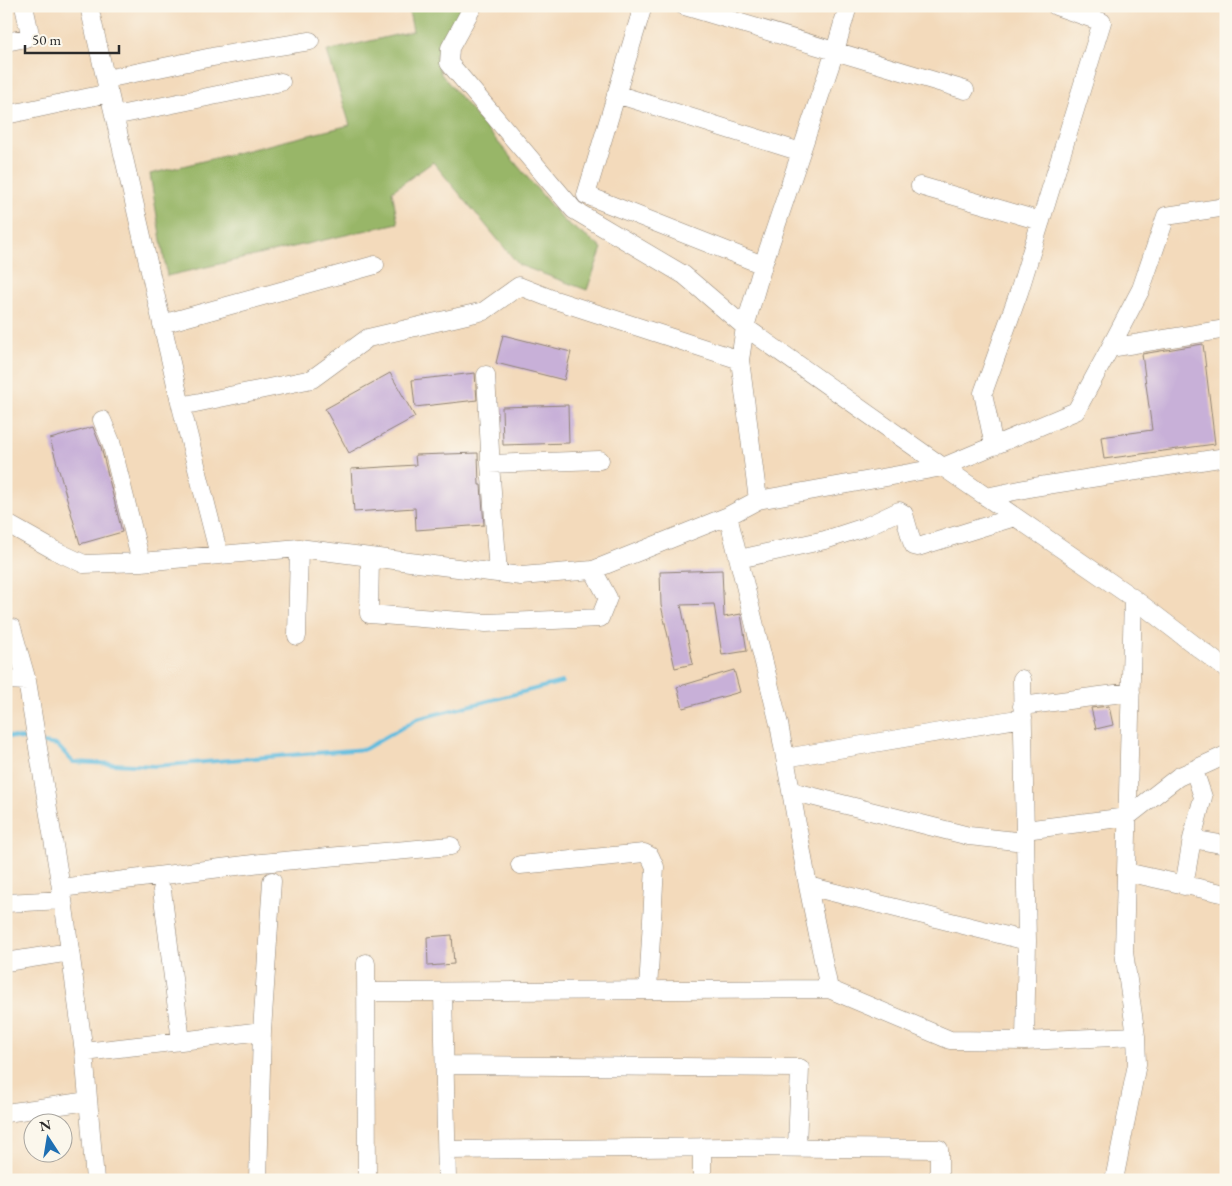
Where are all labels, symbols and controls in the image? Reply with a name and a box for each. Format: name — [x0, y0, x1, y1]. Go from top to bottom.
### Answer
scale bar — [25, 22, 119, 54]
text: 50 m — [32, 30, 61, 49]
north arrow — [22, 1114, 72, 1164]
text: N — [38, 1115, 53, 1135]

